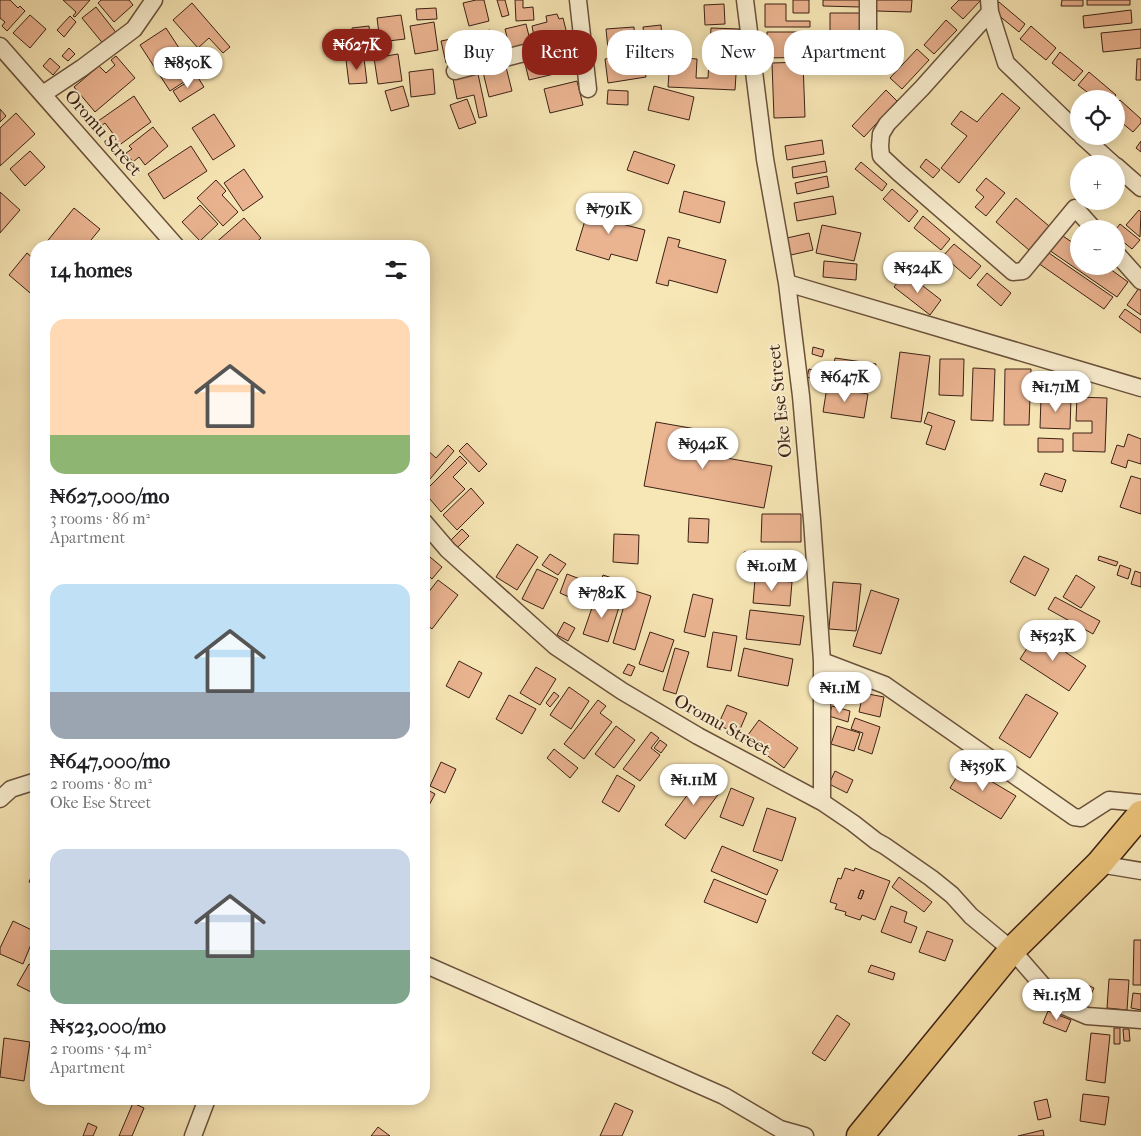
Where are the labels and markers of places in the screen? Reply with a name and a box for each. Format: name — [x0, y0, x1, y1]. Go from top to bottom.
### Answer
pin: ₦627K — [322, 28, 392, 71]
pin: ₦850K — [153, 46, 223, 89]
pin: ₦791K — [574, 192, 644, 235]
pin: ₦524K — [883, 252, 953, 294]
pin: ₦647K — [810, 360, 880, 403]
pin: ₦1.71M — [1015, 370, 1097, 413]
pin: ₦942K — [668, 428, 738, 470]
pin: ₦1.01M — [731, 550, 813, 592]
pin: ₦782K — [567, 576, 637, 619]
pin: ₦523K — [1018, 620, 1088, 662]
pin: ₦1.1M — [805, 672, 875, 714]
pin: ₦359K — [948, 750, 1018, 792]
pin: ₦1.11M — [653, 764, 735, 806]
pin: ₦1.15M — [1016, 978, 1098, 1021]

